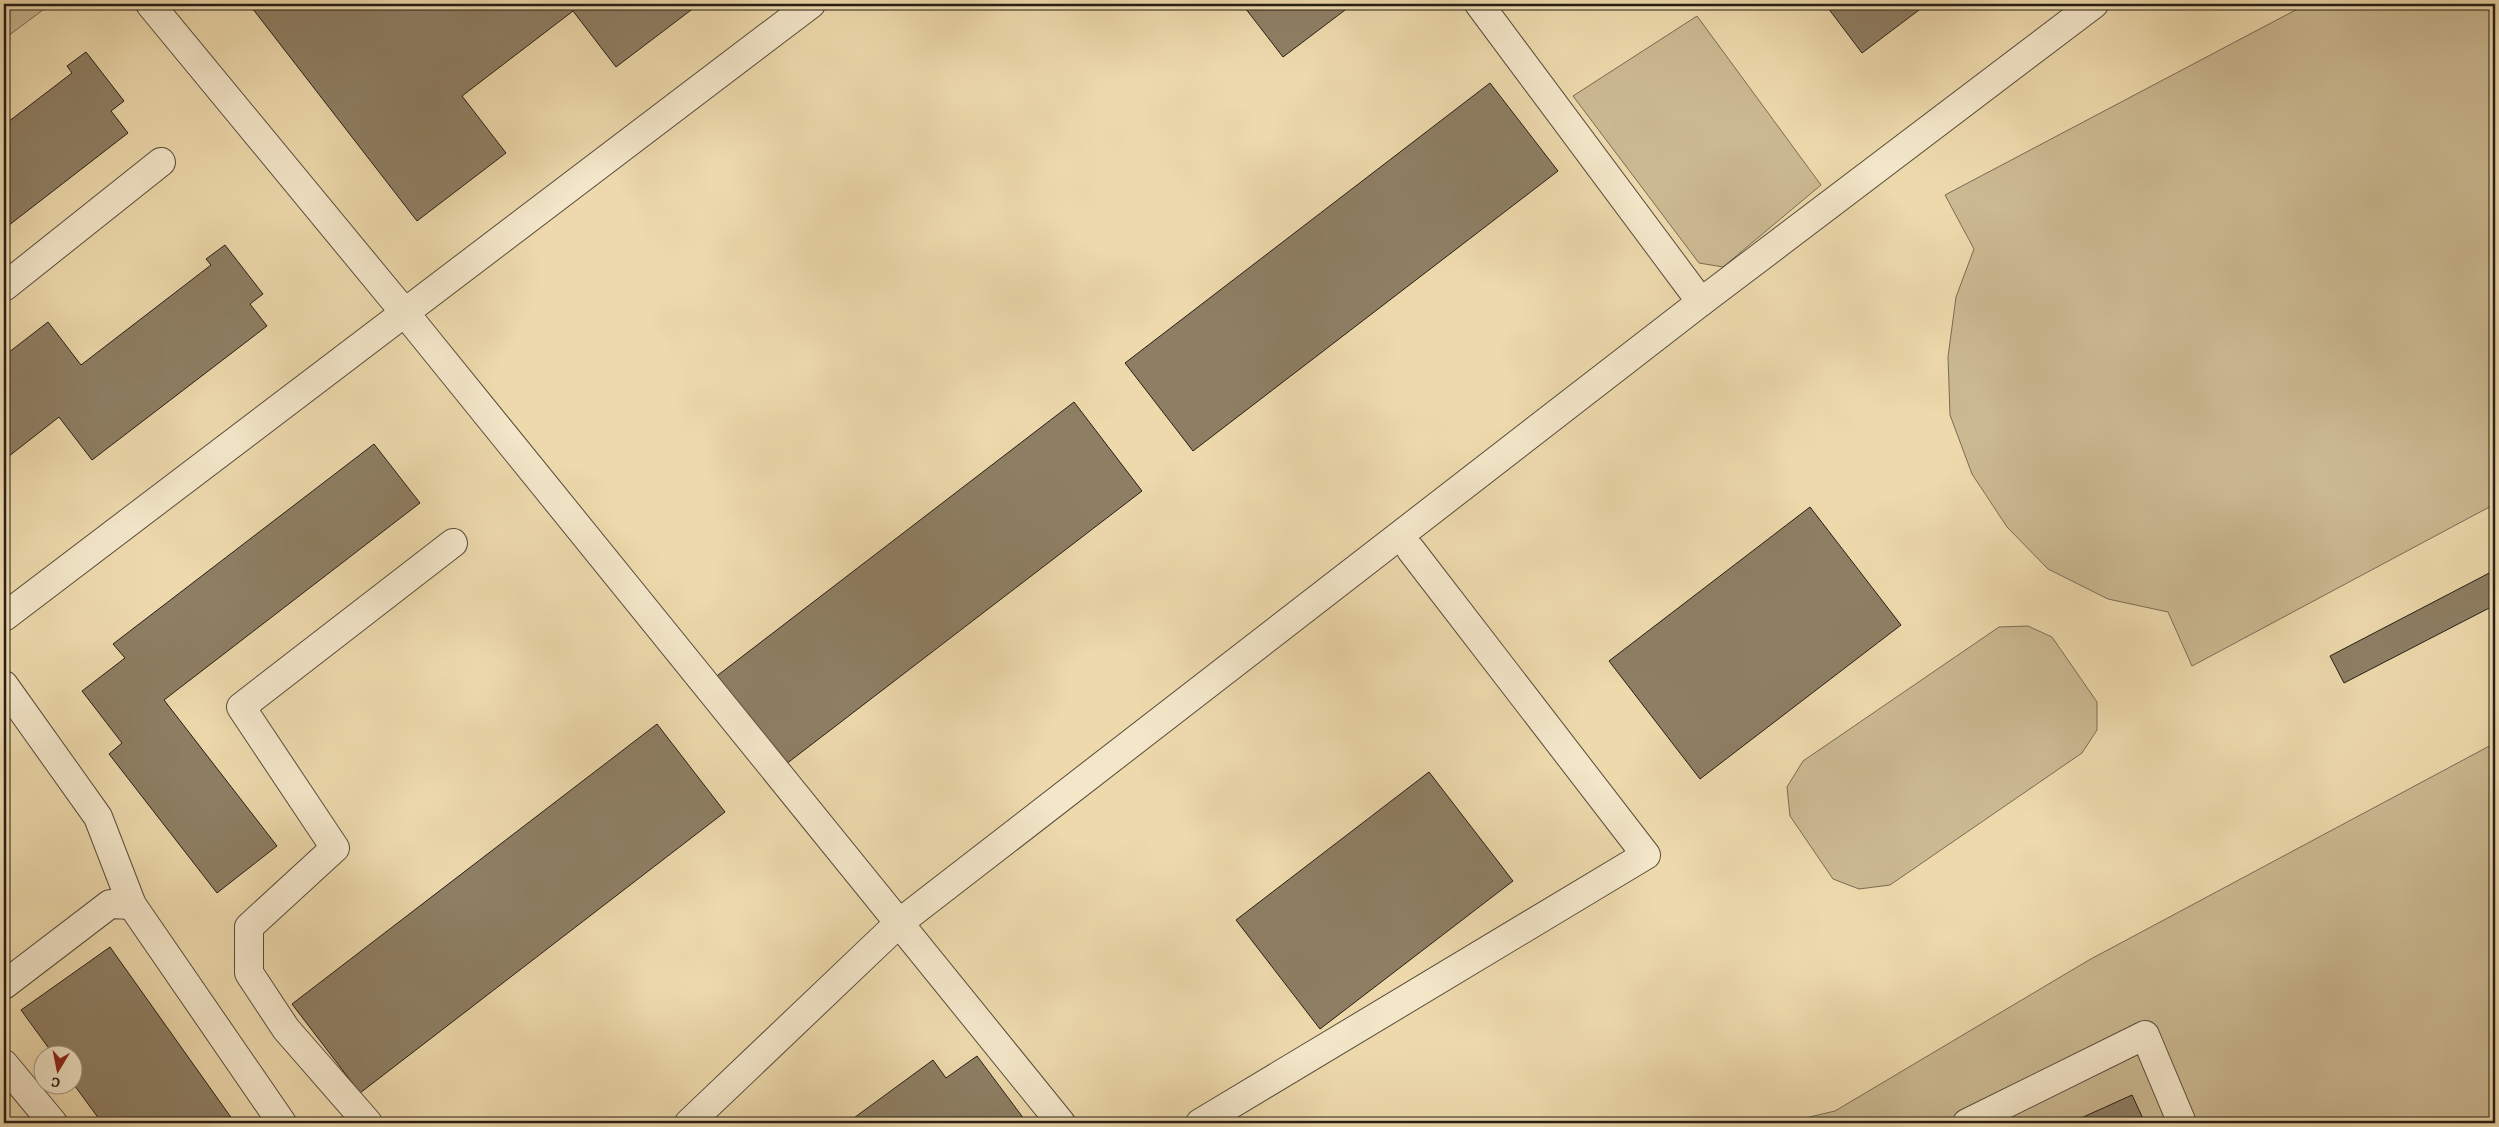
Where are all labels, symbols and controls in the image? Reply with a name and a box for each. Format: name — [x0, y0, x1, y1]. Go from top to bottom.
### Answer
north arrow — [32, 1044, 82, 1094]
text: С — [50, 1072, 62, 1092]

